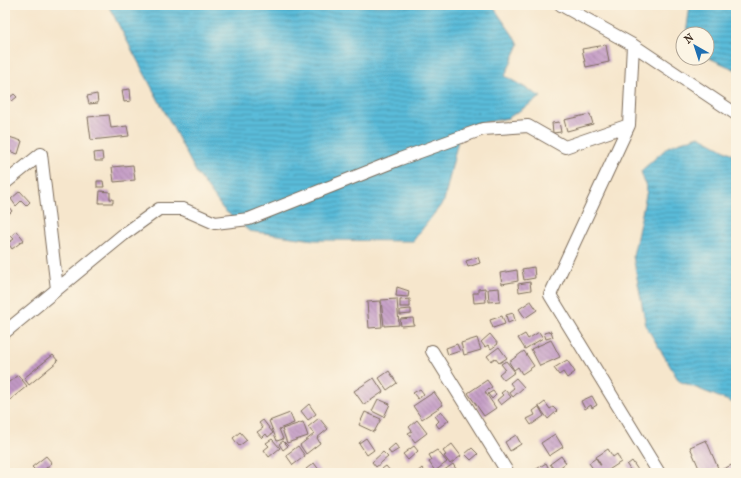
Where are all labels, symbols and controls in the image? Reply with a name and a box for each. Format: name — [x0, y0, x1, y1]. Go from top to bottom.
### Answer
north arrow — [675, 26, 715, 66]
text: N — [682, 31, 697, 46]

